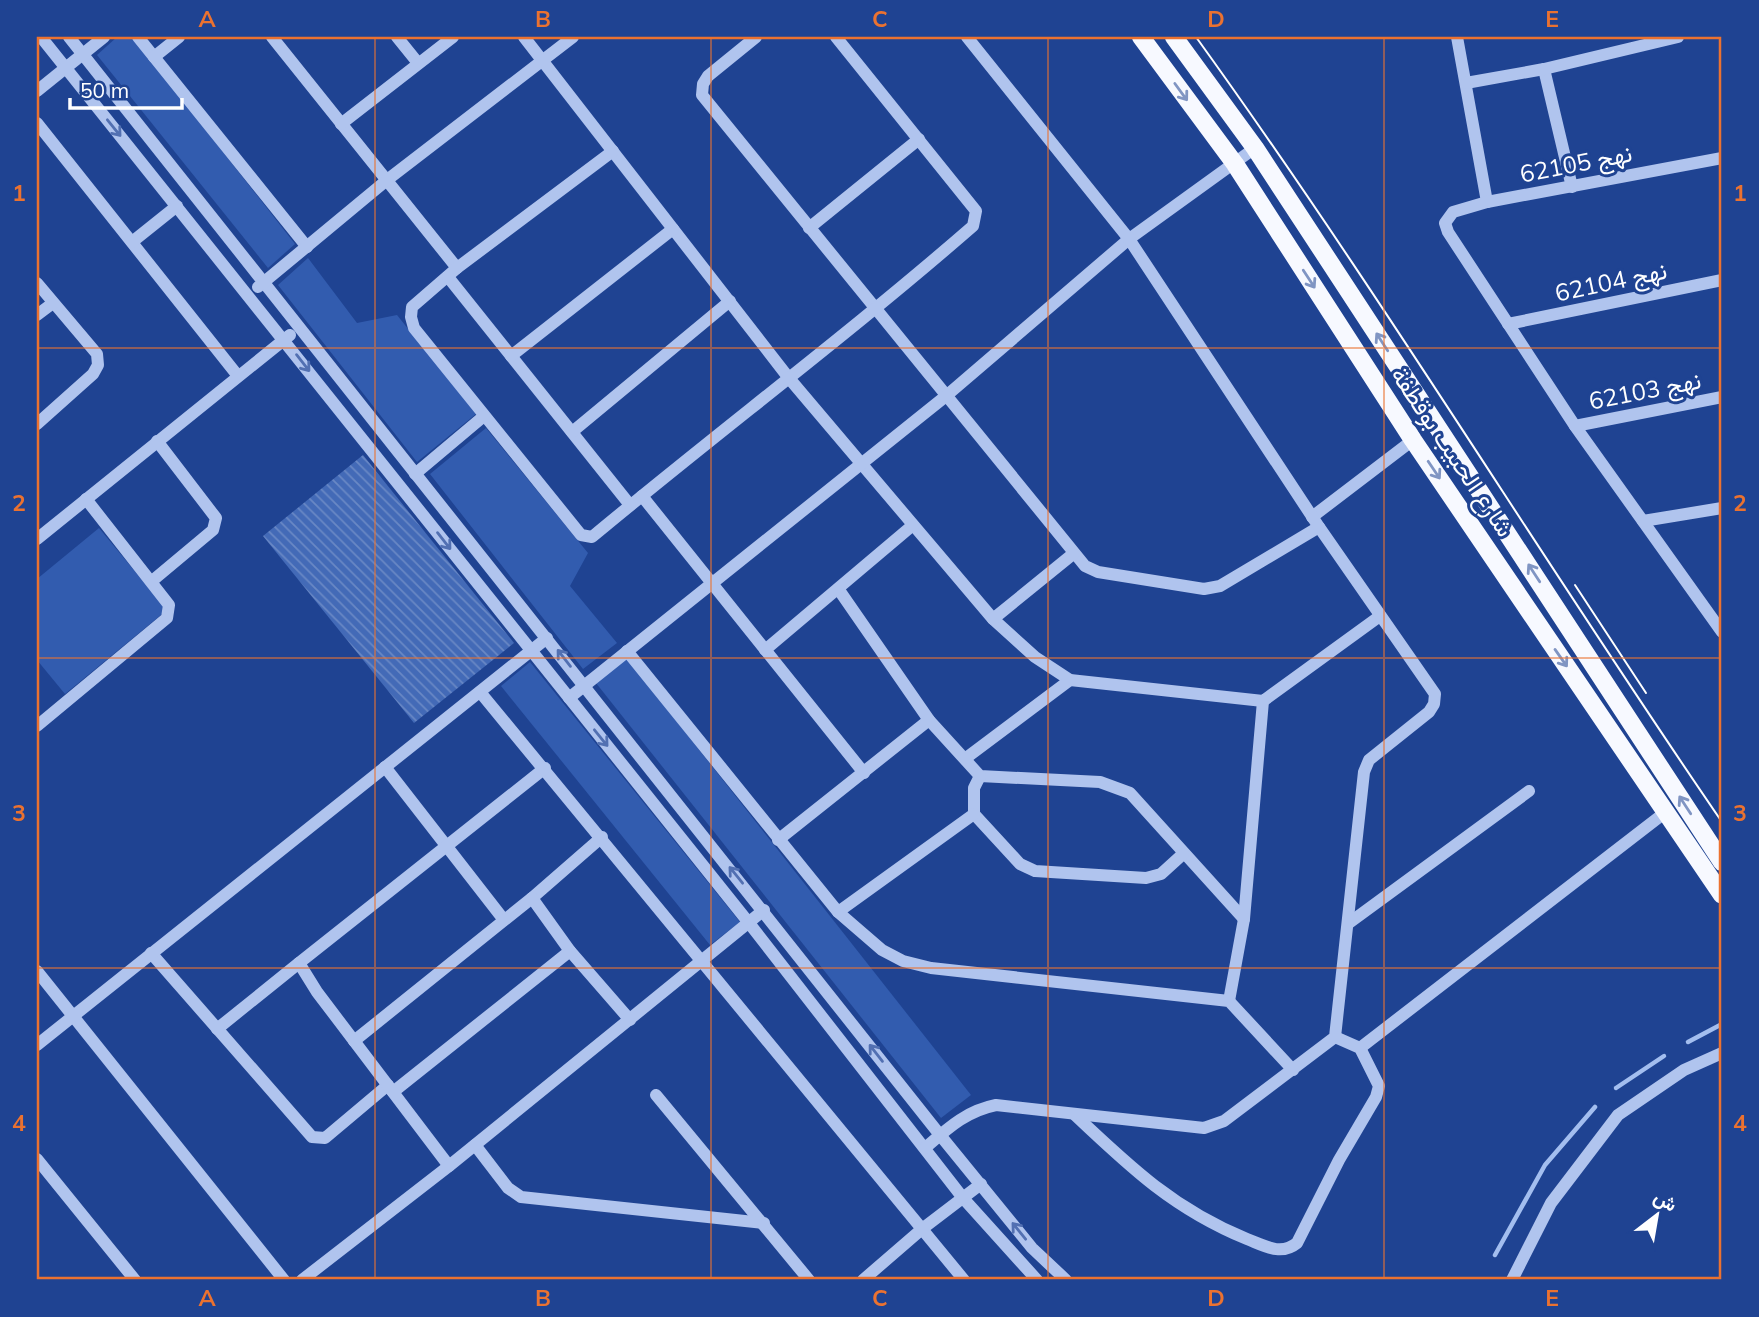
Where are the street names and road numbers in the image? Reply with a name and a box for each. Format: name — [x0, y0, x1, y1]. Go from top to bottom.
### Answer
street label: نهج 62105 — [1517, 137, 1635, 192]
street label: نهج 62104 — [1552, 255, 1670, 310]
street label: شارع الحبيب بوقطفة — [1383, 361, 1521, 543]
street label: نهج 62103 — [1586, 364, 1704, 419]

